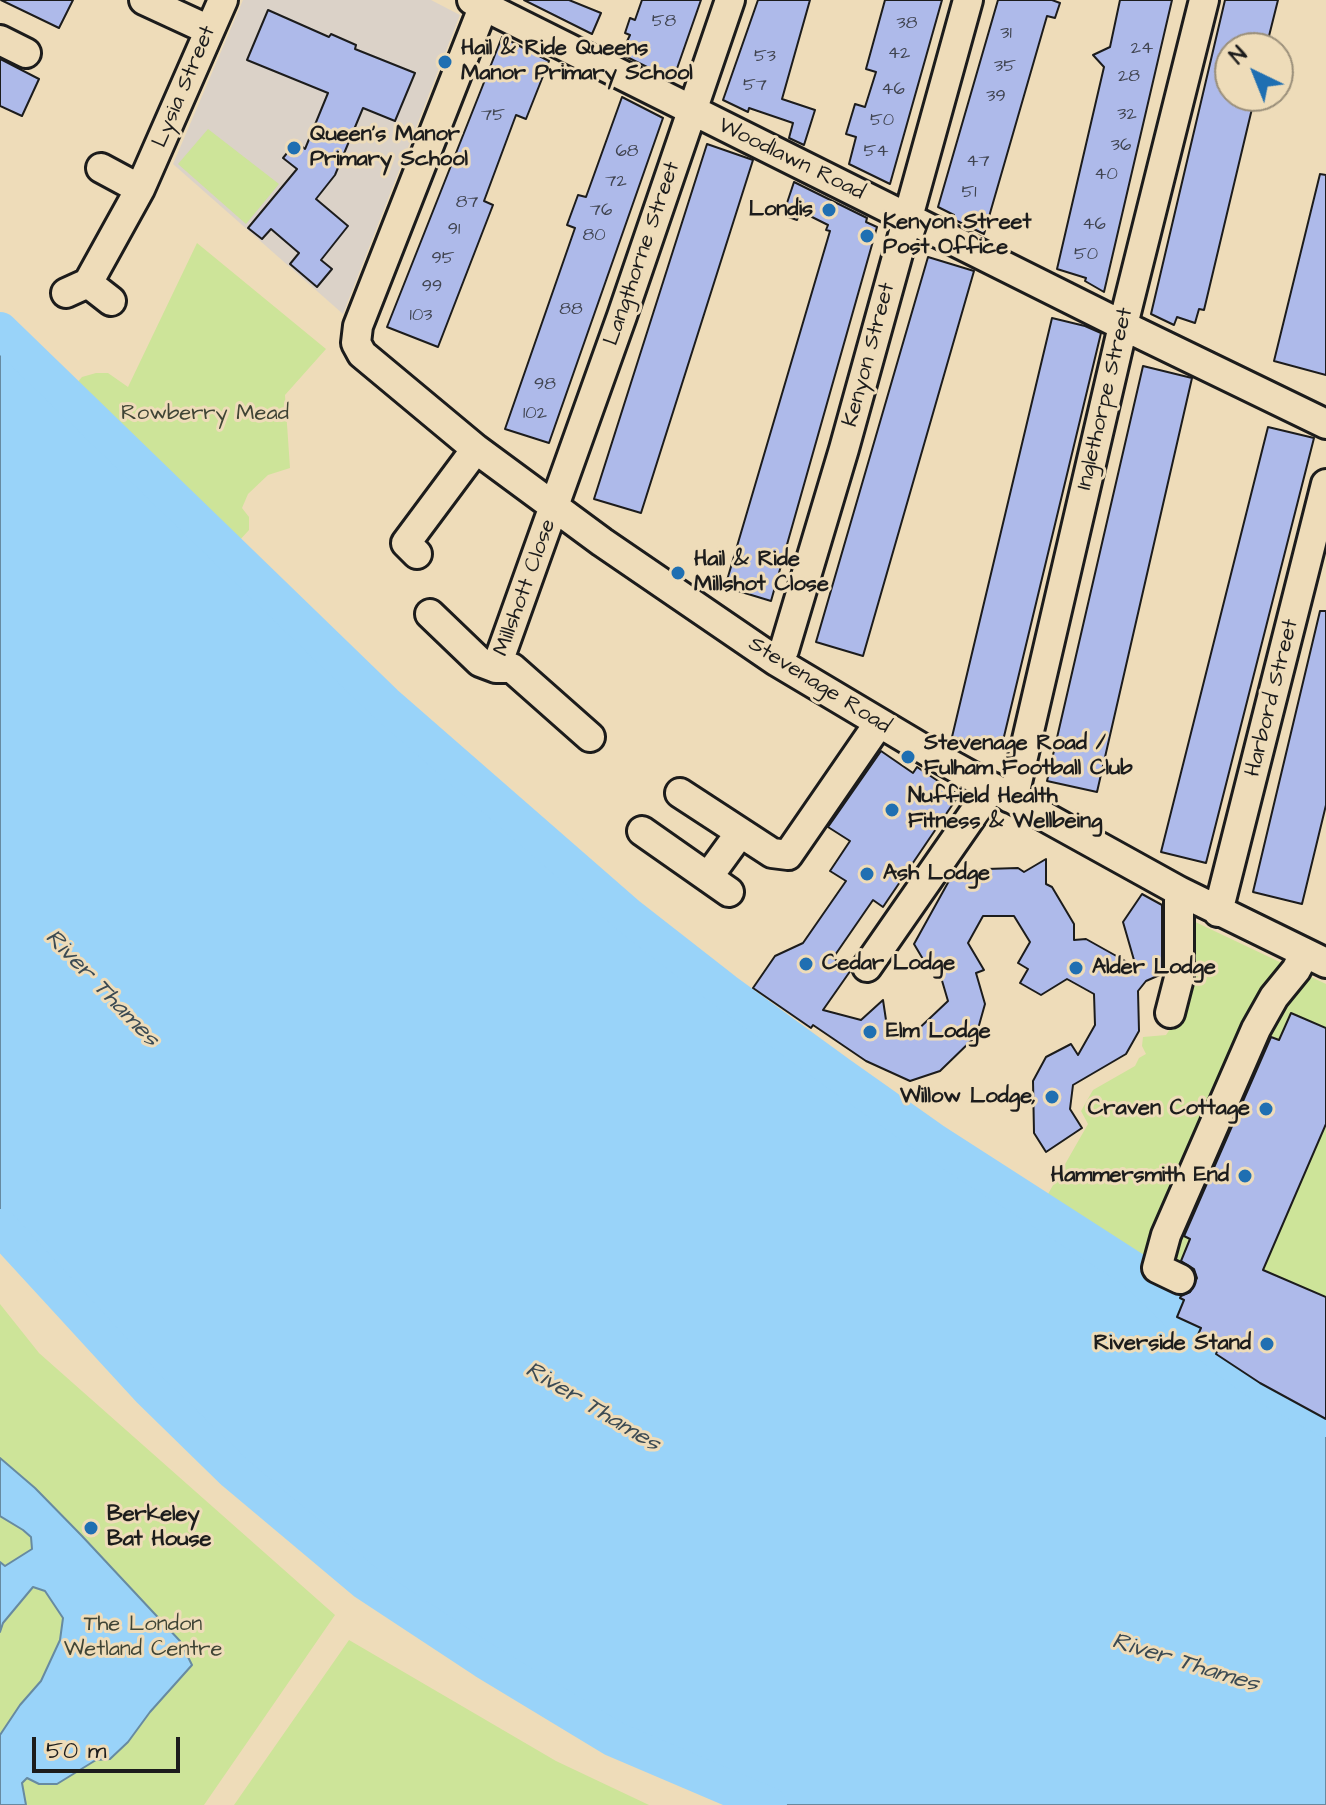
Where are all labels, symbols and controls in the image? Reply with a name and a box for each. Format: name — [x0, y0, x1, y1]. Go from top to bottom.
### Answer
house number: 58 — [652, 11, 676, 33]
house number: 38 — [897, 13, 917, 35]
street label: Lysia Street — [148, 22, 222, 152]
house number: 31 — [1000, 23, 1012, 45]
north arrow — [1214, 32, 1294, 112]
place label: Hail & Ride Queens Manor Primary School — [461, 36, 693, 88]
house number: 24 — [1131, 38, 1153, 60]
text: N — [1223, 40, 1254, 72]
house number: 42 — [888, 43, 910, 65]
house number: 53 — [754, 46, 776, 68]
marker: Hail & Ride Queens Manor Primary School — [436, 53, 454, 71]
house number: 35 — [994, 56, 1016, 78]
house number: 28 — [1118, 66, 1140, 88]
house number: 57 — [743, 75, 767, 97]
house number: 46 — [881, 79, 905, 101]
house number: 39 — [986, 86, 1006, 108]
house number: 32 — [1117, 104, 1137, 126]
house number: 75 — [481, 105, 505, 127]
house number: 50 — [870, 110, 894, 132]
street label: Woodlawn Road — [714, 113, 868, 207]
place label: Queen's Manor Primary School — [310, 122, 468, 174]
house number: 36 — [1111, 135, 1131, 157]
marker: Queen's Manor Primary School — [285, 139, 303, 157]
house number: 68 — [616, 141, 638, 163]
house number: 54 — [864, 141, 888, 163]
house number: 47 — [966, 151, 990, 173]
street label: Langthorne Street — [599, 159, 687, 349]
house number: 40 — [1094, 164, 1118, 186]
house number: 72 — [605, 171, 627, 193]
house number: 51 — [961, 182, 977, 204]
house number: 87 — [456, 192, 478, 214]
place label: Londis — [749, 197, 813, 223]
house number: 76 — [590, 200, 612, 222]
marker: Londis — [820, 201, 838, 219]
place label: Kenyon Street Post Office — [883, 210, 1031, 262]
house number: 46 — [1082, 214, 1106, 236]
house number: 91 — [448, 219, 460, 241]
house number: 80 — [582, 225, 606, 247]
marker: Kenyon Street Post Office — [858, 227, 876, 245]
house number: 50 — [1074, 244, 1098, 266]
house number: 95 — [432, 248, 454, 270]
house number: 99 — [422, 276, 442, 298]
street label: Kenyon Street — [838, 280, 902, 430]
house number: 88 — [559, 299, 583, 321]
house number: 103 — [410, 305, 432, 327]
street label: Inglethorpe Street — [1072, 305, 1140, 493]
house number: 98 — [534, 374, 556, 396]
park label: Rowberry Mead — [121, 401, 289, 427]
house number: 102 — [523, 403, 547, 425]
street label: Millshott Close — [489, 516, 563, 660]
place label: Hail & Ride Millshot Close — [694, 547, 829, 598]
marker: Hail & Ride Millshot Close — [669, 564, 687, 582]
street label: Harbord Street — [1241, 616, 1305, 780]
street label: Stevenage Road — [743, 632, 895, 740]
place label: Stevenage Road / Fulham Football Club — [924, 731, 1133, 782]
marker: Stevenage Road / Fulham Football Club — [899, 748, 917, 766]
place label: Nuffield Health Fitness & Wellbeing — [908, 784, 1102, 836]
marker: Nuffield Health Fitness & Wellbeing — [883, 801, 901, 819]
place label: Ash Lodge — [883, 861, 990, 887]
marker: Ash Lodge — [858, 865, 876, 883]
water label: River Thames — [38, 924, 164, 1054]
place label: Cedar Lodge — [822, 951, 955, 977]
marker: Cedar Lodge — [797, 955, 815, 973]
place label: Alder Lodge — [1092, 955, 1216, 981]
marker: Alder Lodge — [1067, 959, 1085, 977]
place label: Elm Lodge — [886, 1019, 991, 1045]
marker: Elm Lodge — [861, 1023, 879, 1041]
place label: Willow Lodge, — [900, 1084, 1036, 1110]
marker: Willow Lodge, — [1043, 1088, 1061, 1106]
place label: Craven Cottage — [1088, 1096, 1250, 1122]
marker: Craven Cottage — [1257, 1100, 1275, 1118]
place label: Hammersmith End — [1051, 1163, 1229, 1189]
marker: Hammersmith End — [1236, 1167, 1254, 1185]
place label: Riverside Stand — [1094, 1331, 1251, 1357]
marker: Riverside Stand — [1258, 1335, 1276, 1353]
water label: River Thames — [520, 1357, 664, 1459]
place label: Berkeley Bat House — [107, 1502, 211, 1554]
marker: Berkeley Bat House — [82, 1519, 100, 1537]
park label: The London Wetland Centre — [64, 1612, 222, 1664]
water label: River Thames — [1108, 1628, 1262, 1700]
scale bar — [36, 1721, 184, 1771]
text: 50 m — [46, 1734, 106, 1768]

